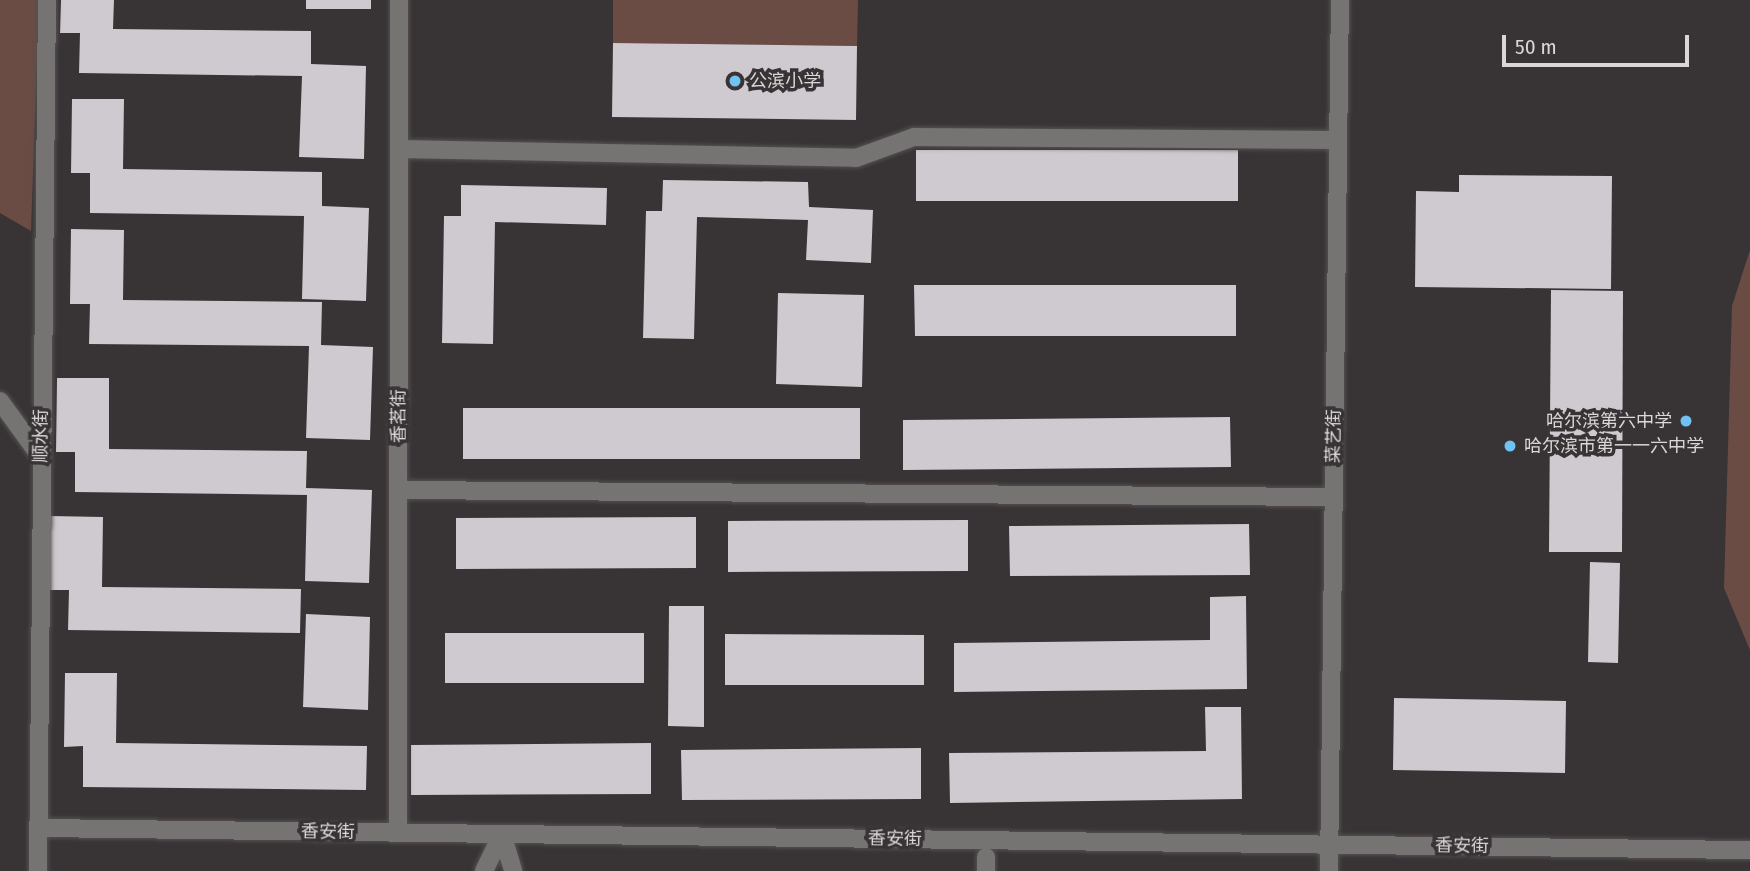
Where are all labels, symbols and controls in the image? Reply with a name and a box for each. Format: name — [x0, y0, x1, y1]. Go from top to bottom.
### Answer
scale bar — [1505, 21, 1692, 65]
text: 50 m — [1515, 34, 1557, 60]
place label: 公滨小学 — [749, 70, 821, 92]
marker: 公滨小学 — [727, 73, 743, 89]
street label: 香茗街 — [388, 389, 410, 443]
street label: 顺水街 — [30, 409, 52, 463]
street label: 菜艺街 — [1323, 409, 1345, 463]
place label: 哈尔滨第六中学 — [1546, 410, 1672, 432]
marker: 哈尔滨第六中学 — [1678, 413, 1694, 429]
place label: 哈尔滨市第一一六中学 — [1524, 435, 1704, 457]
marker: 哈尔滨市第一一六中学 — [1502, 438, 1518, 454]
street label: 香安街 — [301, 821, 355, 843]
street label: 香安街 — [868, 828, 922, 850]
street label: 香安街 — [1435, 835, 1489, 857]

